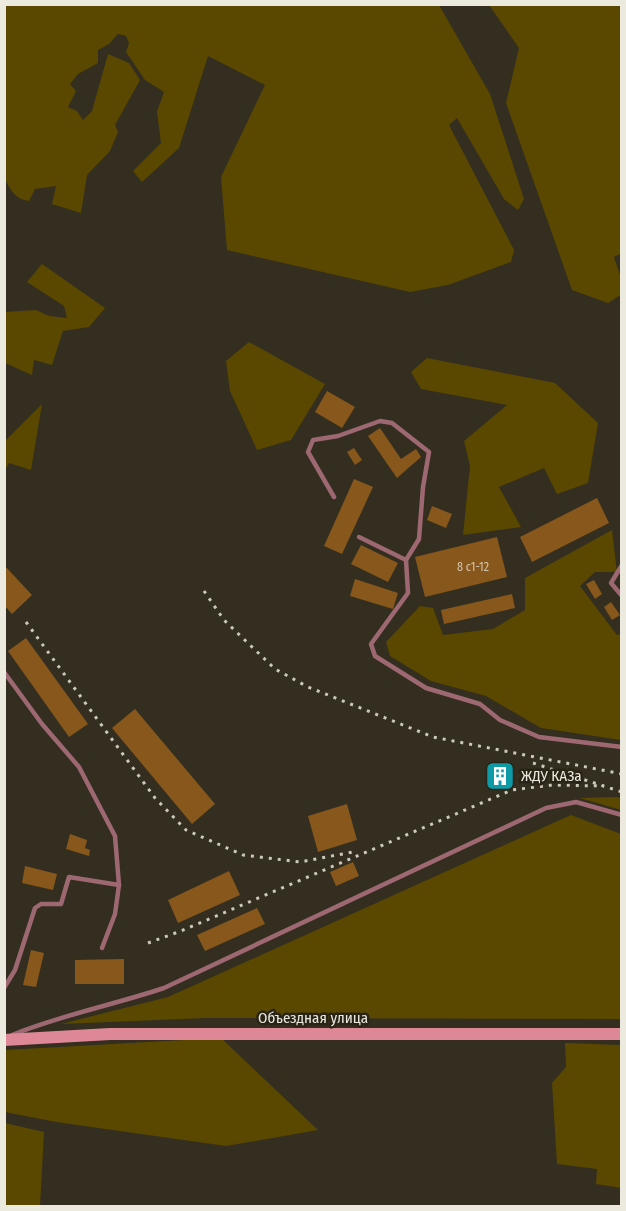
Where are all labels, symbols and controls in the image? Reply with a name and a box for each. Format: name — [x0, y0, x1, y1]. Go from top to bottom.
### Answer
house number: 8 с1-12 — [457, 560, 489, 574]
building icon: ЖДУ КАЗа — [484, 760, 516, 792]
place label: ЖДУ КАЗа — [521, 767, 582, 785]
street label: Объездная улица — [258, 1009, 368, 1027]

